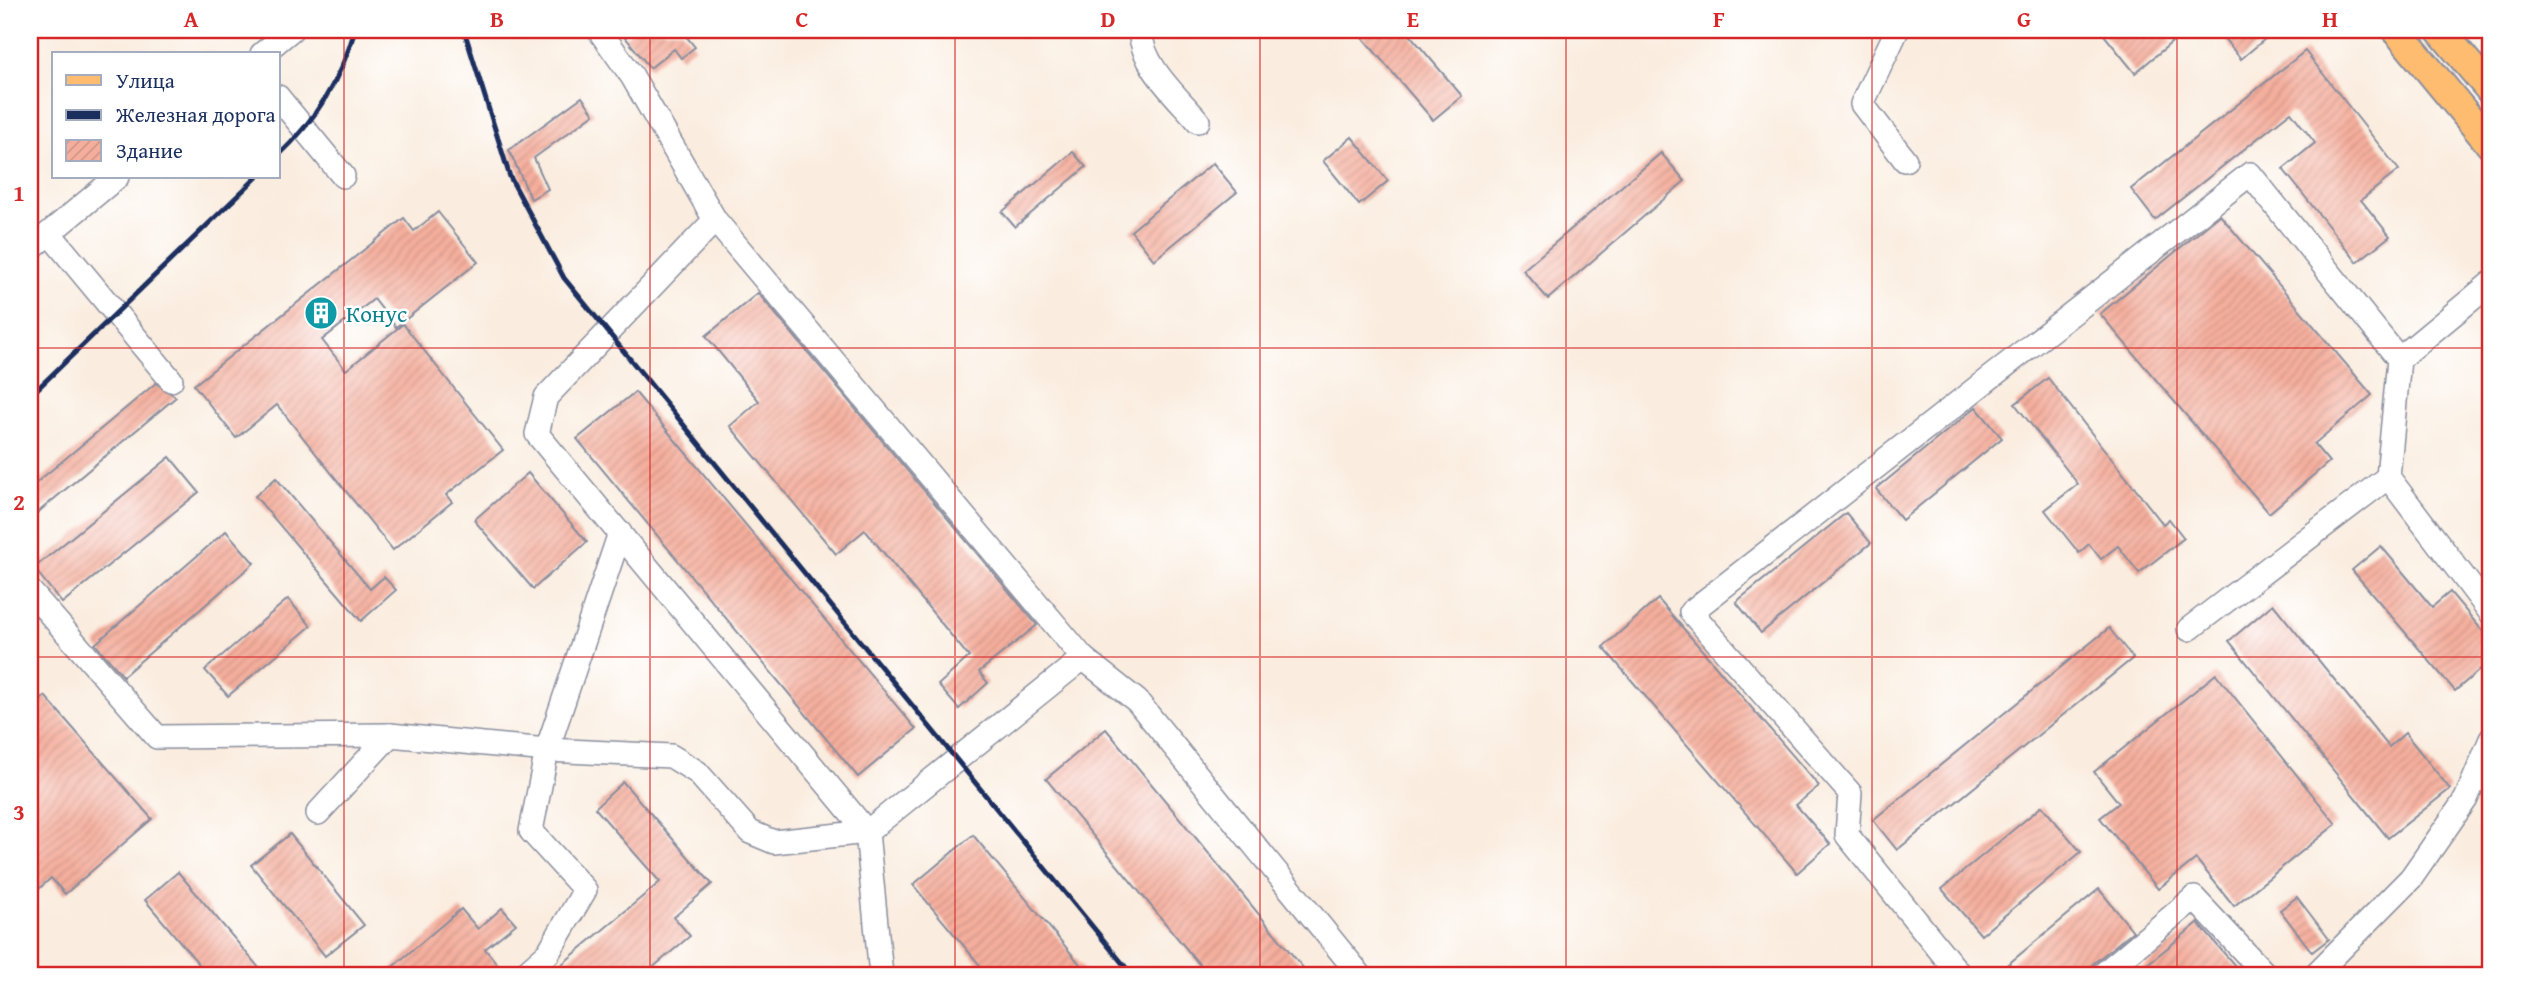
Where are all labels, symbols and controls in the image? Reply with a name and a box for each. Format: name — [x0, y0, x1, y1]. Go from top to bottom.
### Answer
text: A — [184, 2, 199, 35]
text: B — [490, 2, 504, 35]
text: C — [795, 2, 809, 35]
text: D — [1101, 2, 1116, 35]
text: E — [1407, 2, 1419, 35]
text: F — [1713, 2, 1725, 35]
text: G — [2017, 2, 2031, 35]
text: H — [2322, 2, 2338, 35]
legend — [52, 52, 280, 178]
text: Улица — [116, 65, 175, 96]
text: Железная дорога — [115, 99, 276, 130]
text: Здание — [116, 135, 183, 166]
text: 1 — [13, 176, 25, 209]
building icon: Конус — [302, 294, 340, 332]
place label: Конус — [346, 297, 407, 330]
text: 2 — [13, 485, 25, 518]
text: 3 — [13, 795, 25, 828]

